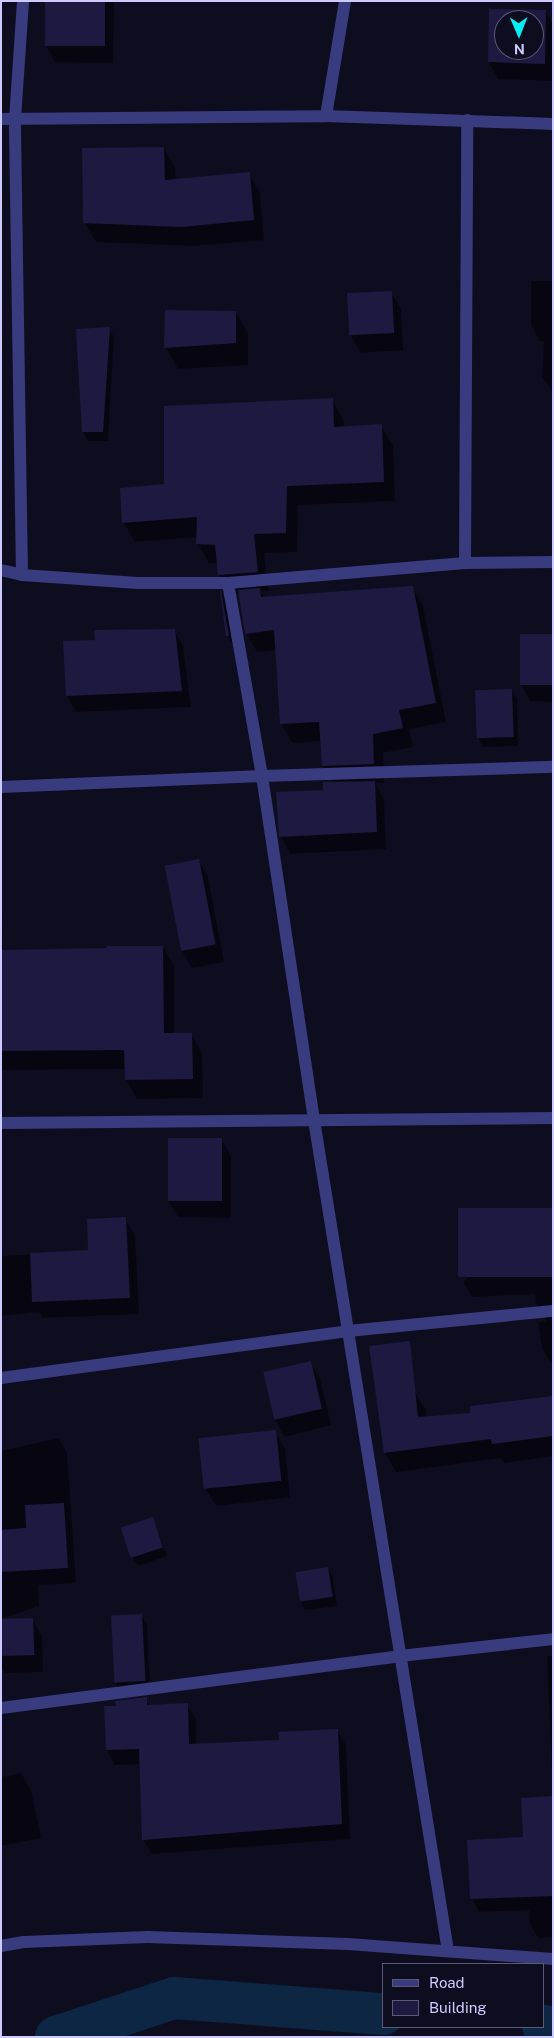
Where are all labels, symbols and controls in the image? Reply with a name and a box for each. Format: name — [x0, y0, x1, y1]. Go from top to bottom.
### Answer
north arrow — [494, 10, 544, 60]
text: N — [514, 41, 525, 57]
legend — [382, 1963, 544, 2028]
text: Road — [429, 1974, 465, 1991]
text: Building — [429, 1999, 487, 2016]

